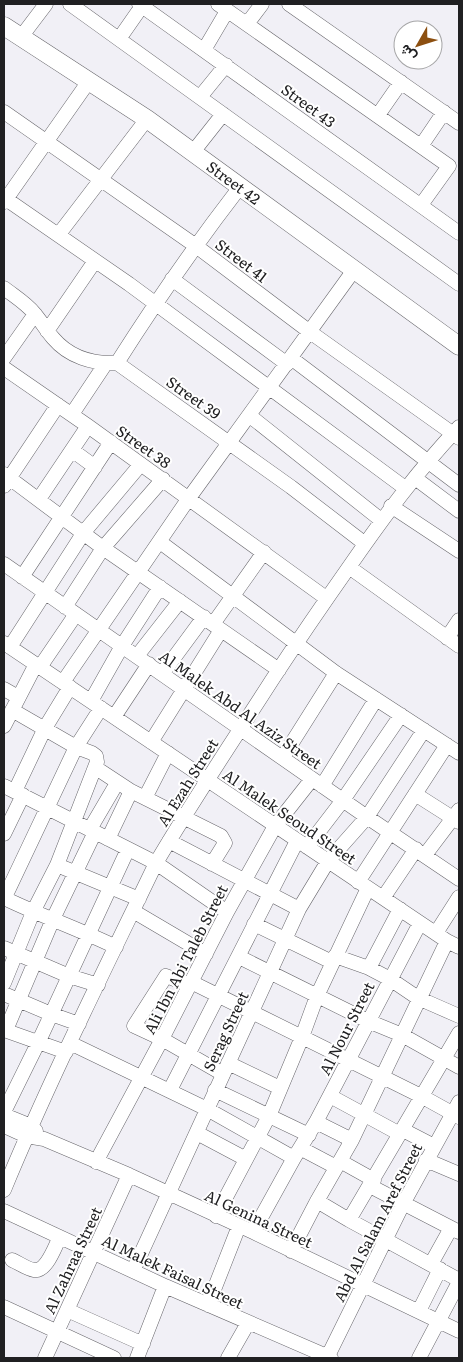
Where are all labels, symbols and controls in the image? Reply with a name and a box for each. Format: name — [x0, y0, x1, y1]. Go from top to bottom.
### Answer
north arrow — [393, 20, 443, 70]
text: ش — [394, 41, 420, 67]
street label: Street 43 — [277, 77, 341, 133]
street label: Street 42 — [202, 155, 266, 210]
street label: Street 41 — [211, 233, 273, 287]
street label: Street 39 — [162, 370, 226, 424]
street label: Street 38 — [112, 419, 176, 473]
street label: Al Malek Abd Al Aziz Street — [155, 644, 327, 774]
street label: Al Ezah Street — [151, 734, 223, 830]
street label: Al Malek Seoud Street — [219, 763, 361, 869]
street label: Ali Ibn Abi Taleb Street — [137, 880, 233, 1038]
street label: Al Nour Street — [313, 977, 379, 1079]
street label: Serag Street — [196, 987, 254, 1075]
street label: Abd Al Salam Aref Street — [327, 1139, 427, 1305]
street label: Al Genina Street — [201, 1183, 317, 1253]
street label: Al Zahraa Street — [37, 1203, 107, 1317]
street label: Al Malek Faisal Street — [98, 1228, 248, 1314]

